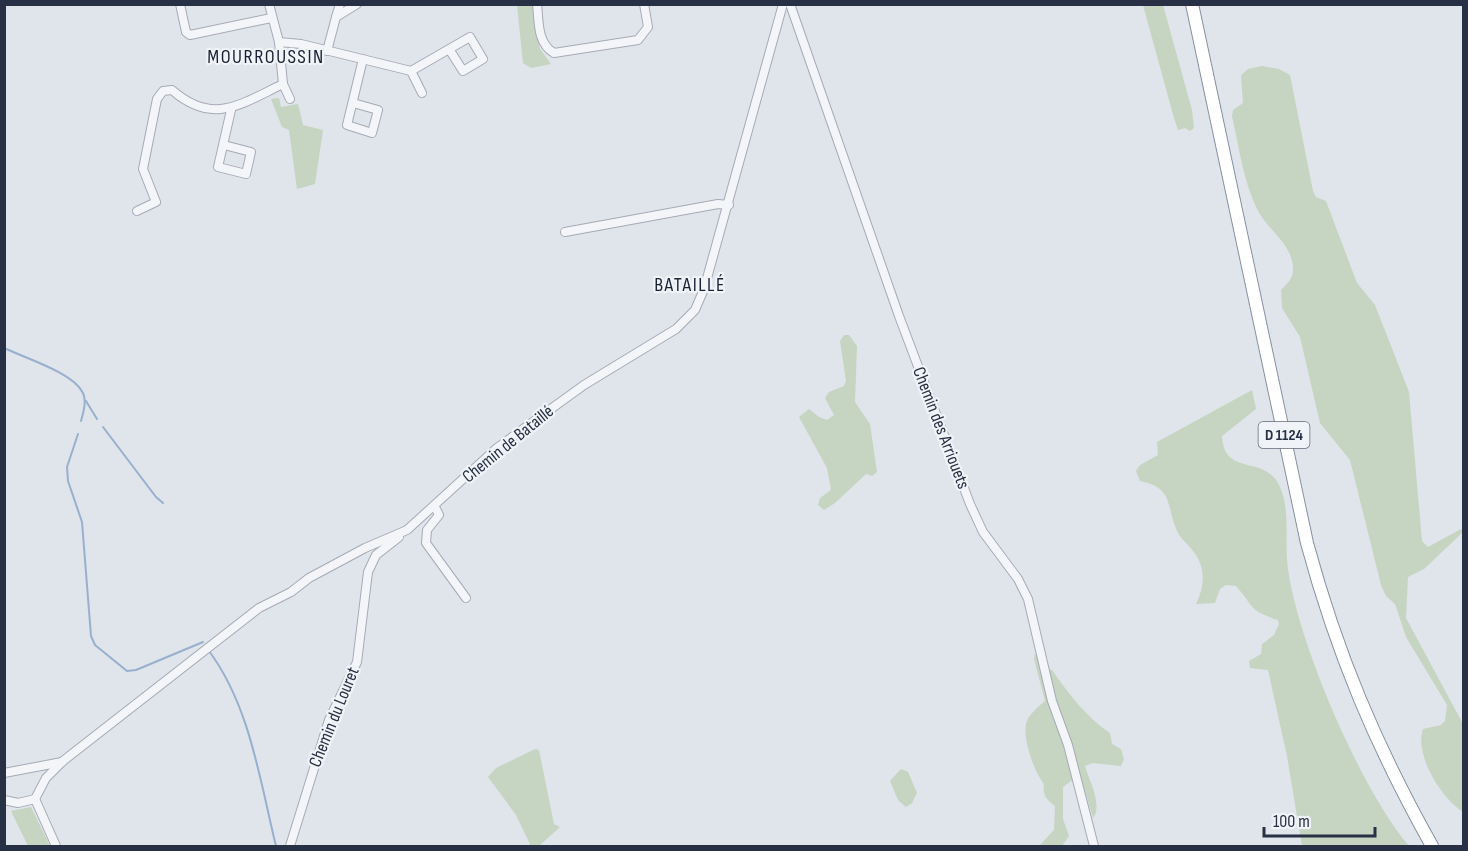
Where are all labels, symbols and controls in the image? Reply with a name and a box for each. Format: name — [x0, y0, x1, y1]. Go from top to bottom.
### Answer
district label: MOURROUSSIN — [207, 45, 325, 69]
district label: BATAILLÉ — [654, 273, 726, 297]
street label: Chemin des Arriouets — [908, 364, 974, 492]
street label: Chemin de Bataillé — [458, 401, 558, 487]
road number: D 1124 — [1258, 422, 1310, 448]
street label: Chemin du Louret — [304, 663, 364, 770]
scale bar — [1264, 800, 1375, 838]
text: 100 m — [1273, 811, 1310, 832]

